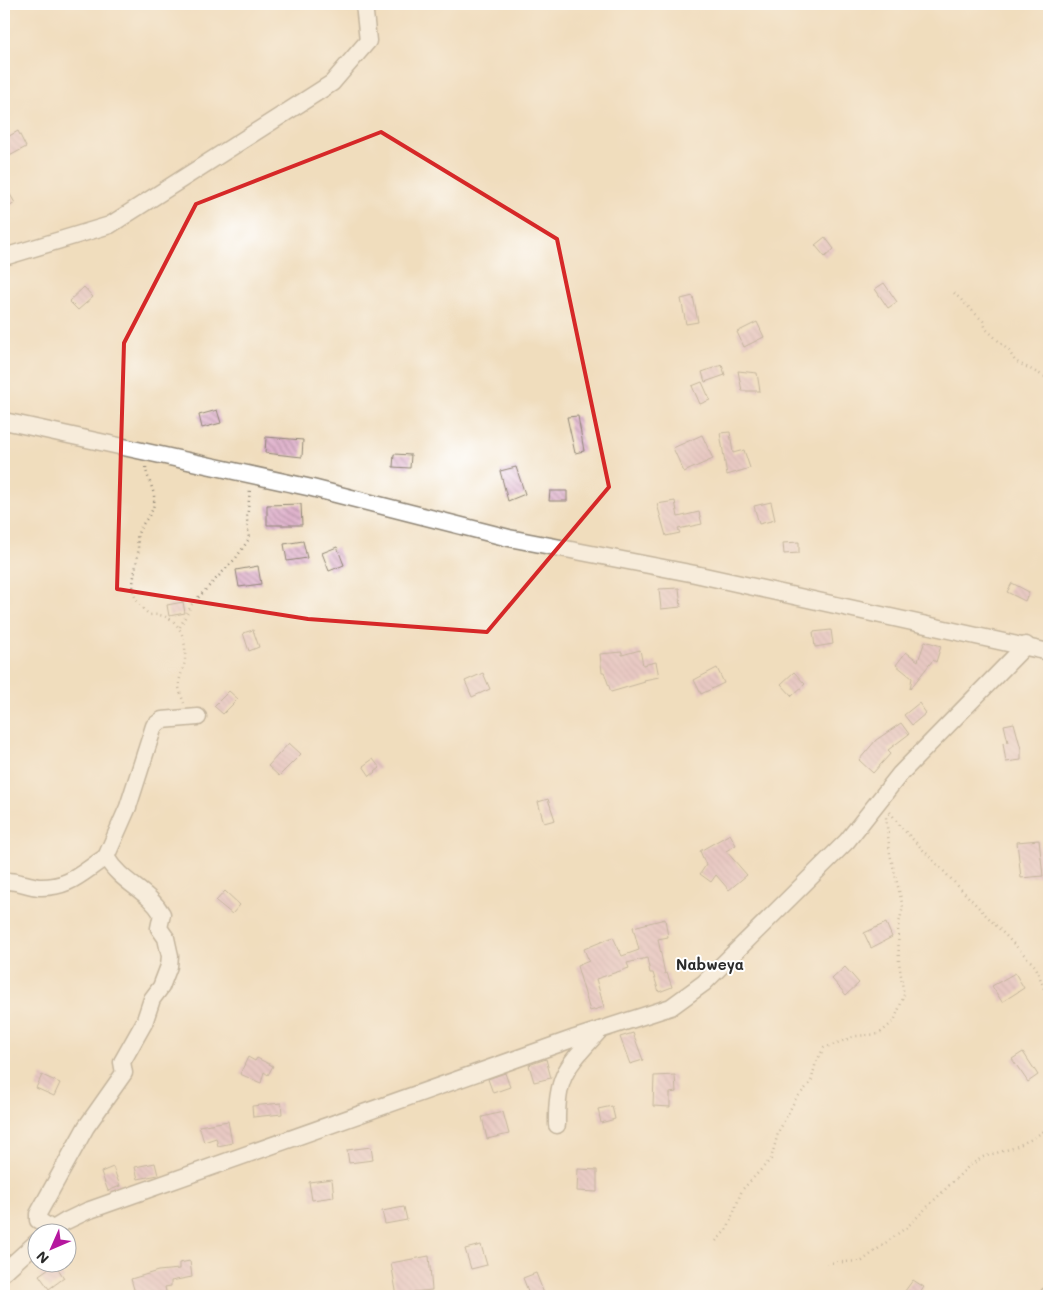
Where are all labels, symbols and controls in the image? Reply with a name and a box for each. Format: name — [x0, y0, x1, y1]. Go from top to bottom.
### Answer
district label: Nabweya — [676, 954, 744, 974]
north arrow — [28, 1222, 78, 1272]
text: N — [32, 1247, 53, 1268]

